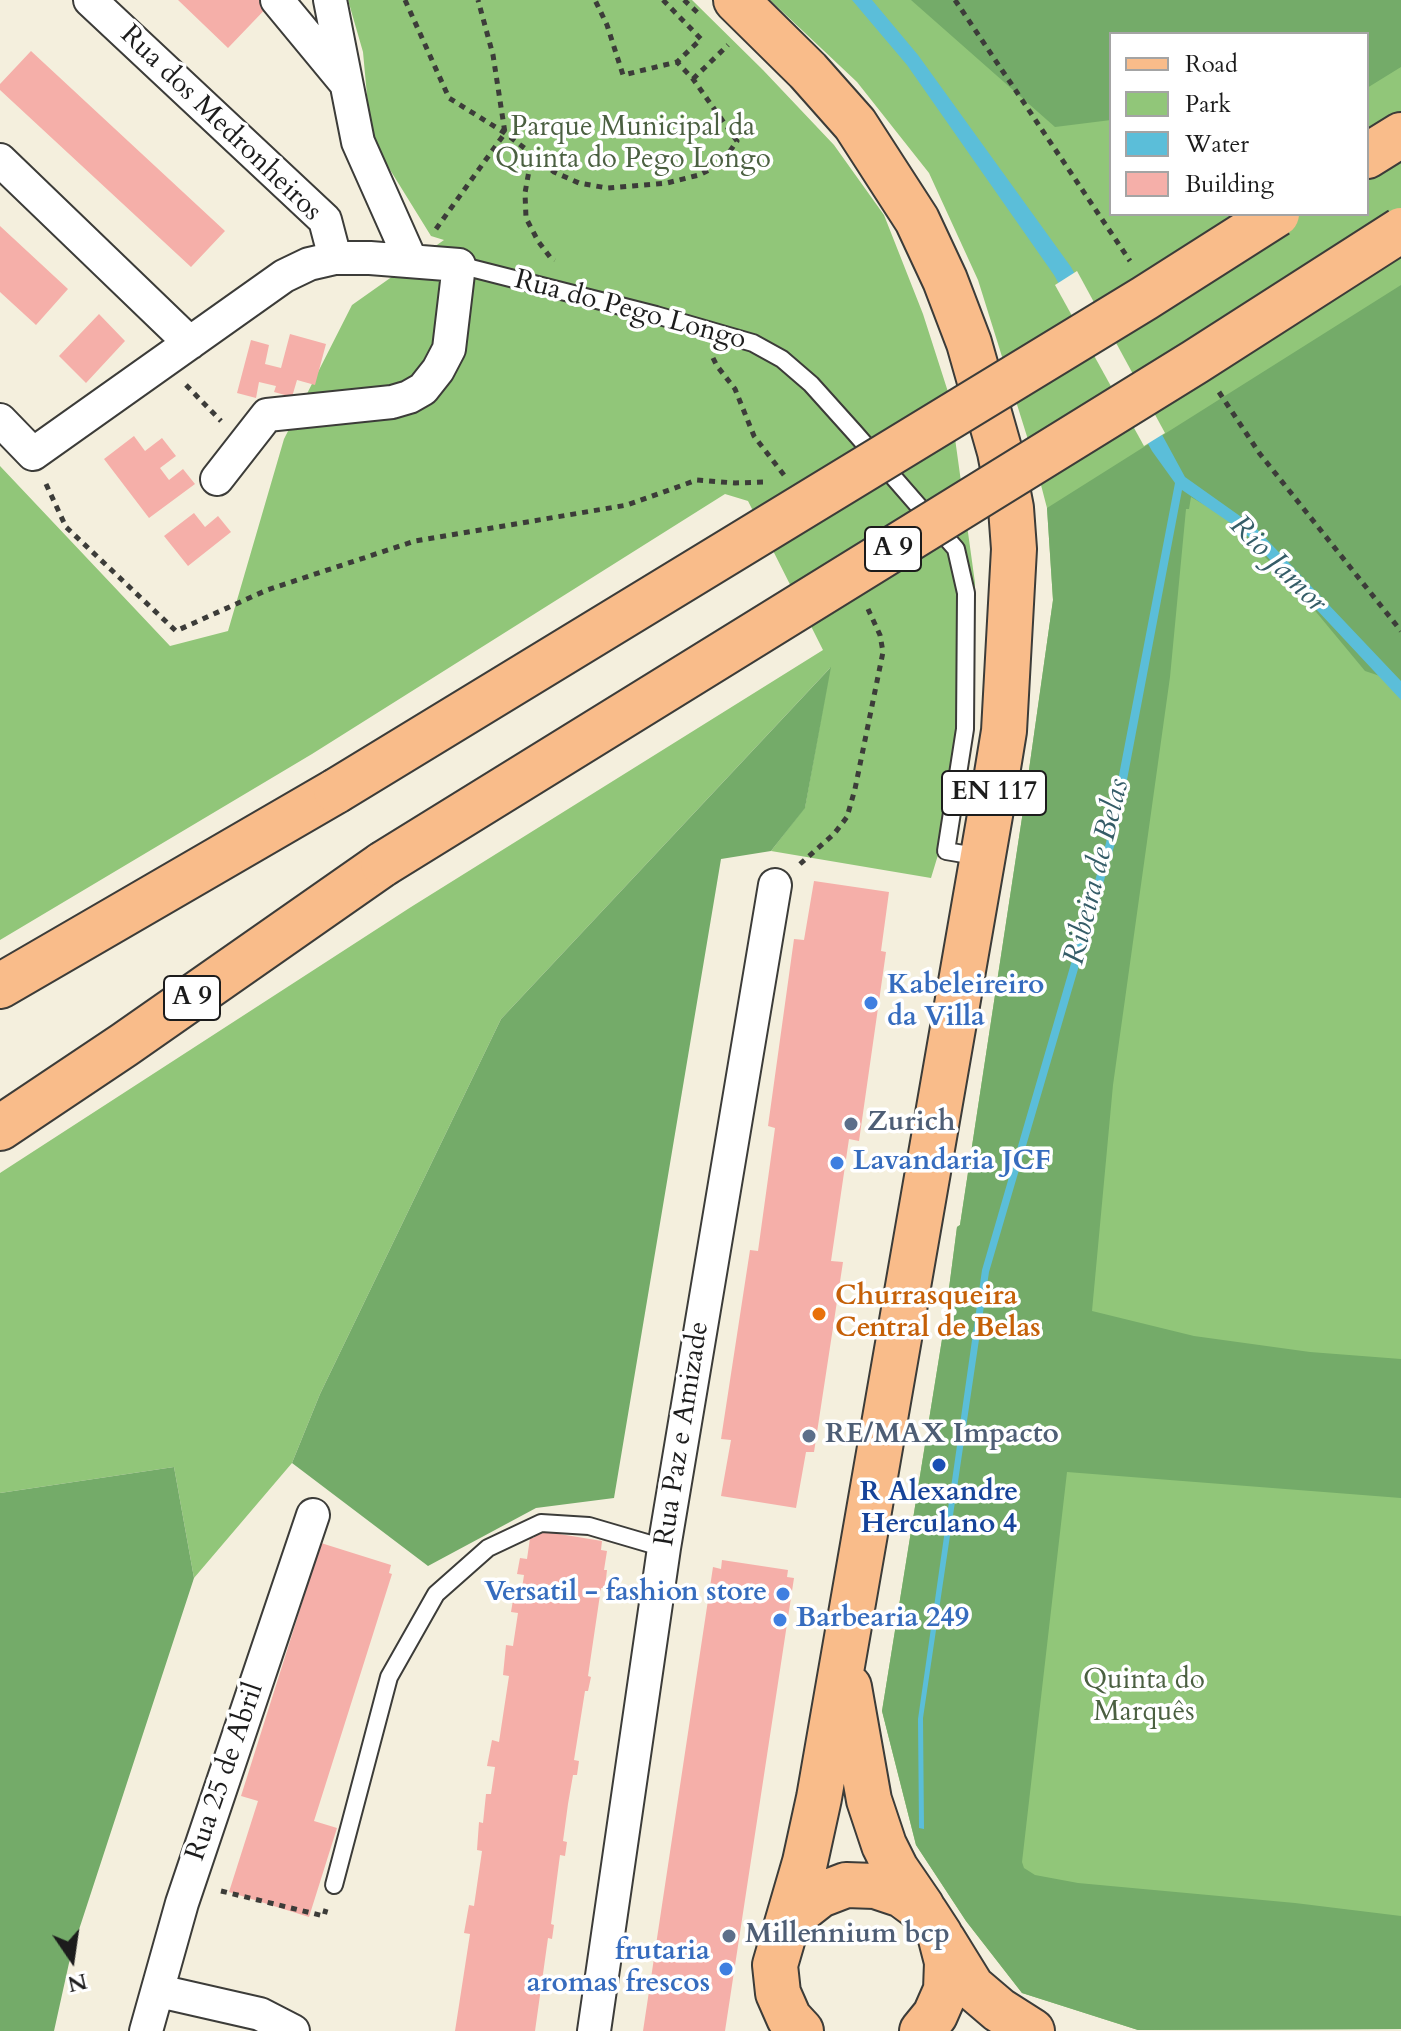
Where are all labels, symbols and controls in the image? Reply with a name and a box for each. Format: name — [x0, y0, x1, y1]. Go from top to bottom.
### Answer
street label: Rua dos Medronheiros — [112, 19, 328, 229]
legend — [1109, 32, 1369, 216]
text: Road — [1185, 48, 1238, 81]
text: Park — [1185, 88, 1231, 121]
park label: Parque Municipal da Quinta do Pego Longo — [495, 112, 771, 178]
text: Water — [1185, 128, 1249, 161]
text: Building — [1185, 168, 1274, 201]
street label: Rua do Pego Longo — [511, 264, 749, 358]
water label: Rio Jamor — [1221, 509, 1333, 621]
road number: A 9 — [865, 527, 921, 571]
road number: EN 117 — [942, 771, 1046, 815]
water label: Ribeira de Belas — [1057, 775, 1139, 969]
place label: Kabeleireiro da Villa — [887, 970, 1044, 1036]
road number: A 9 — [164, 976, 220, 1020]
marker: Kabeleireiro da Villa — [862, 994, 880, 1012]
place label: Zurich — [867, 1107, 956, 1141]
marker: Zurich — [842, 1115, 860, 1133]
place label: Lavandaria JCF — [853, 1146, 1051, 1180]
marker: Lavandaria JCF — [828, 1154, 846, 1172]
place label: Churrasqueira Central de Belas — [835, 1281, 1041, 1347]
marker: Churrasqueira Central de Belas — [810, 1305, 828, 1323]
street label: Rua Paz e Amizade — [649, 1319, 717, 1549]
place label: RE/MAX Impacto — [825, 1419, 1059, 1453]
marker: RE/MAX Impacto — [800, 1427, 818, 1445]
marker: R Alexandre Herculano 4 — [930, 1456, 948, 1474]
place label: R Alexandre Herculano 4 — [860, 1477, 1018, 1543]
place label: Versatil - fashion store — [484, 1577, 767, 1611]
marker: Versatil - fashion store — [774, 1585, 792, 1603]
place label: Barbearia 249 — [796, 1603, 969, 1637]
marker: Barbearia 249 — [771, 1611, 789, 1629]
park label: Quinta do Marquês — [1083, 1665, 1205, 1731]
street label: Rua 25 de Abril — [180, 1679, 272, 1865]
north arrow — [32, 1919, 112, 1999]
place label: Millennium bcp — [745, 1919, 950, 1953]
marker: Millennium bcp — [720, 1927, 738, 1945]
place label: frutaria aromas frescos — [527, 1936, 710, 2002]
marker: frutaria aromas frescos — [717, 1960, 735, 1978]
text: N — [65, 1966, 90, 1999]

